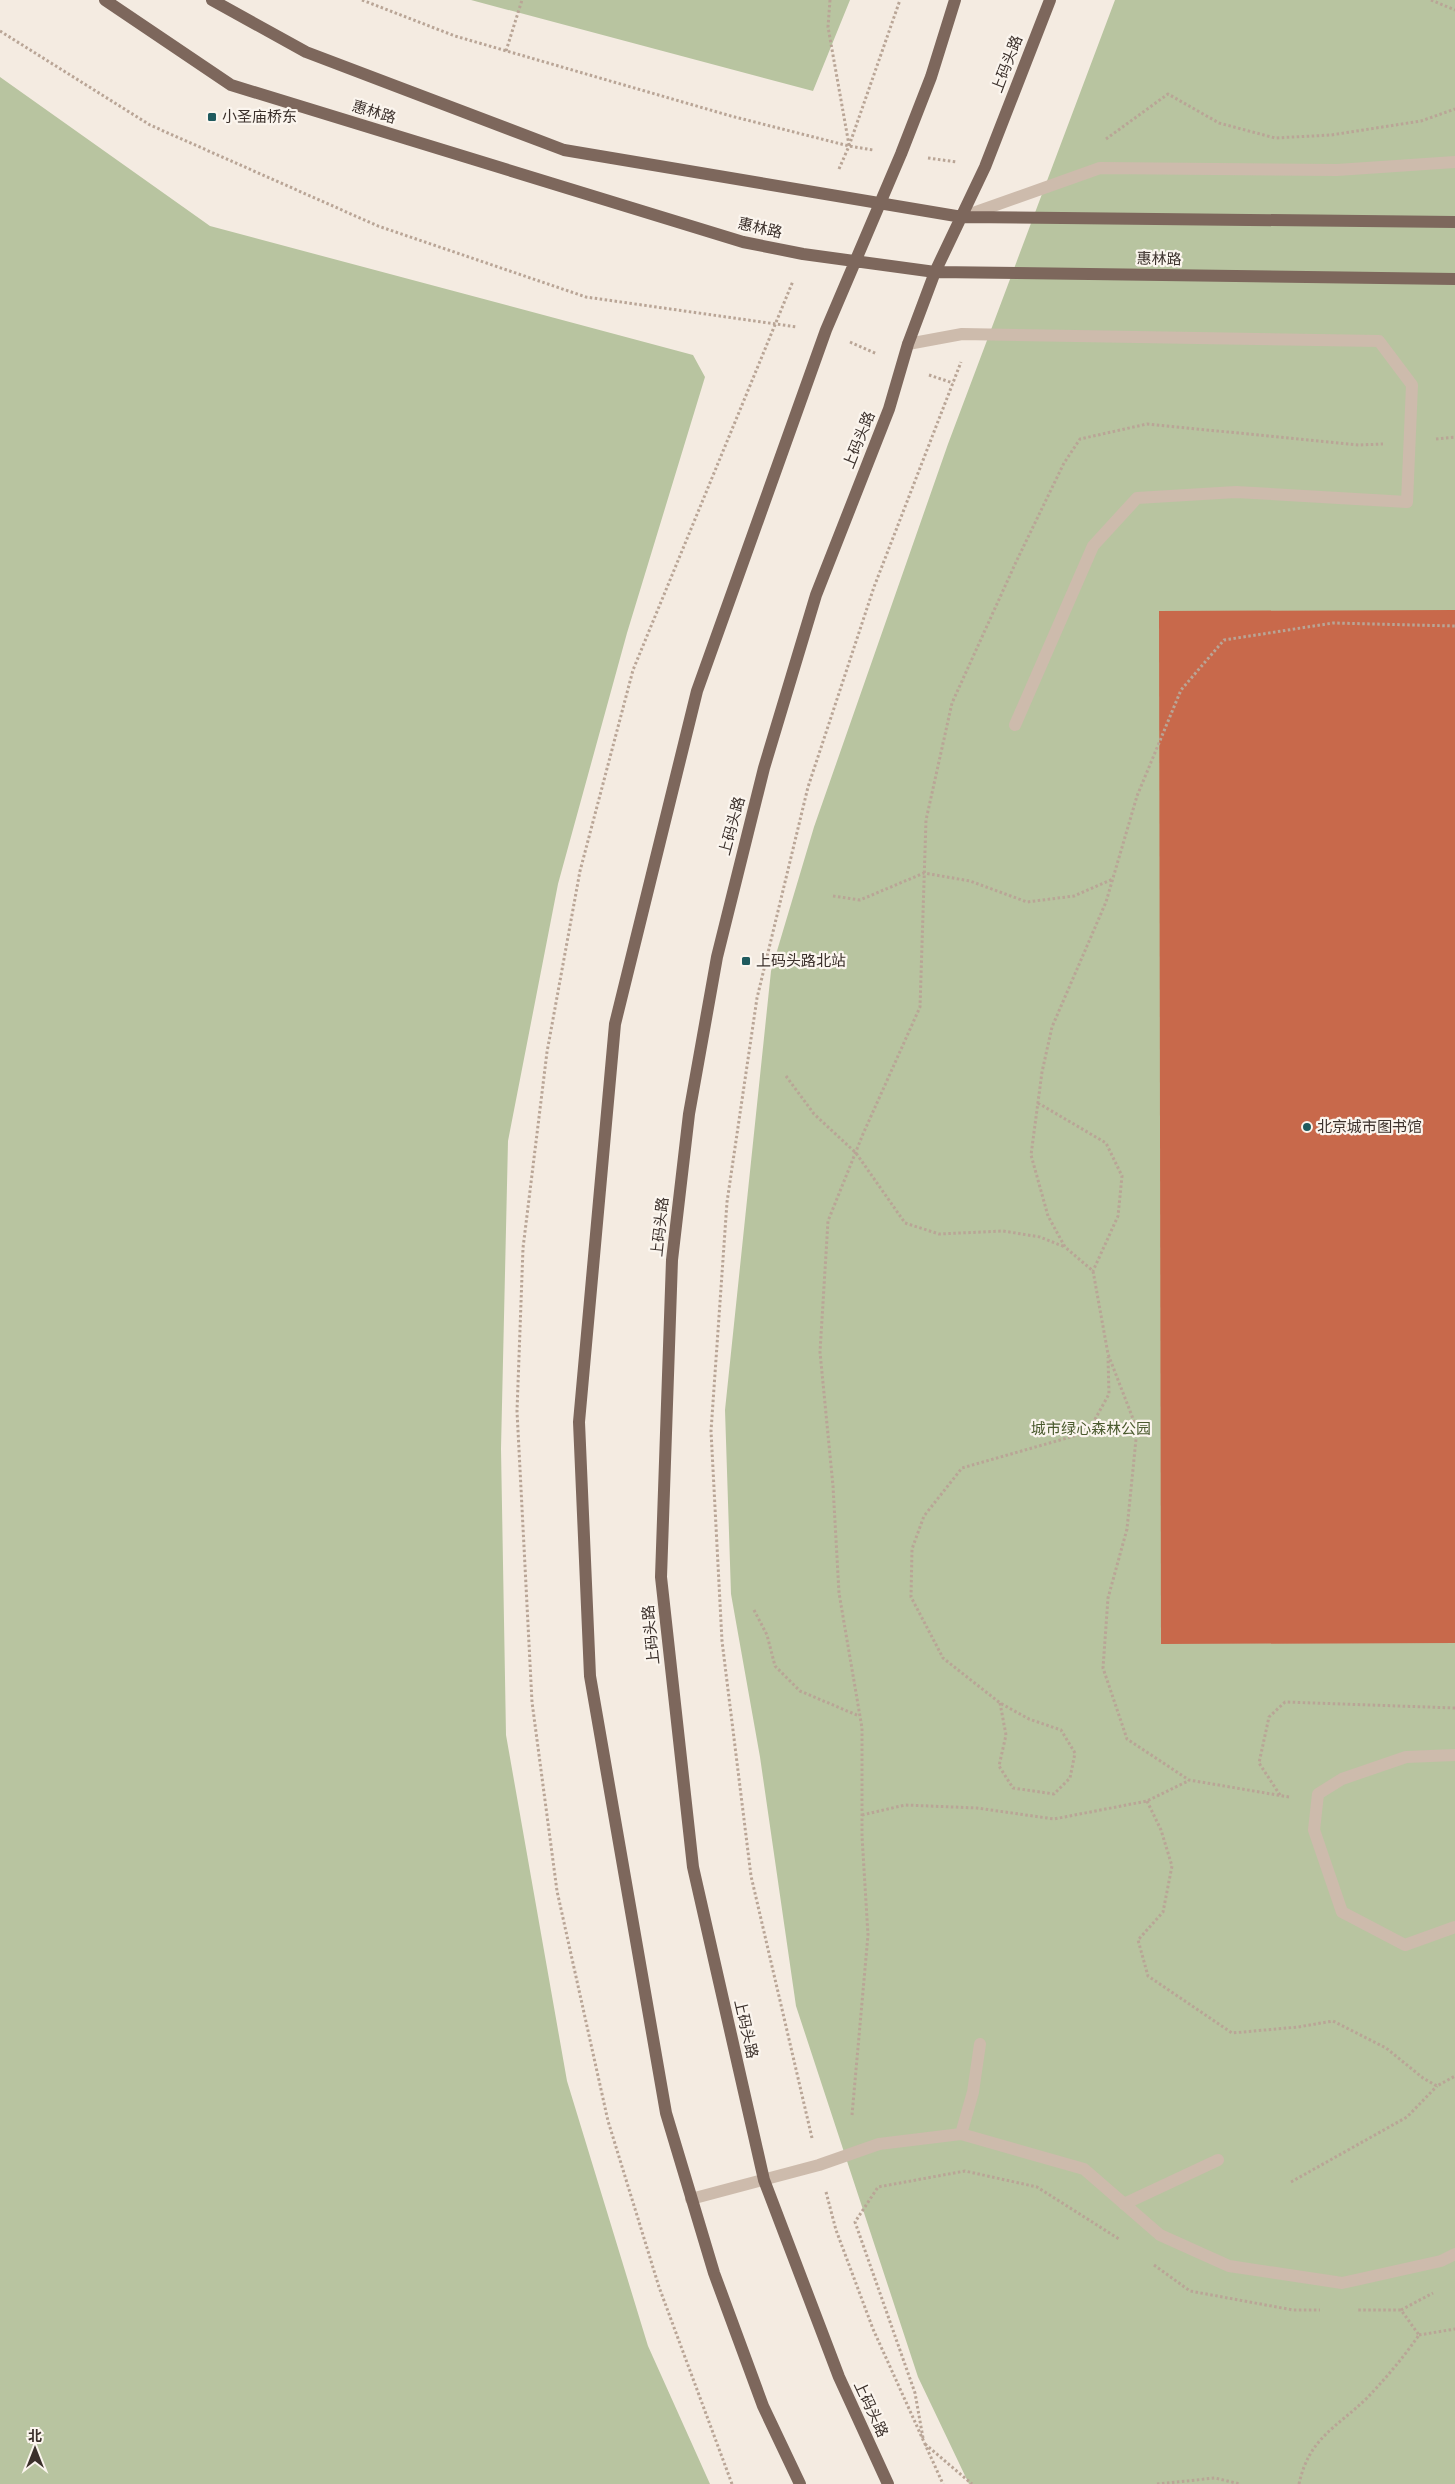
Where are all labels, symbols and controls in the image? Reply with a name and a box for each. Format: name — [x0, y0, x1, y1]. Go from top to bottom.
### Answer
street label: 上码头路 — [987, 32, 1028, 96]
street label: 惠林路 — [349, 96, 398, 129]
place label: 小圣庙桥东 — [222, 107, 297, 128]
marker: 小圣庙桥东 — [206, 111, 218, 123]
street label: 惠林路 — [736, 213, 784, 244]
street label: 惠林路 — [1136, 249, 1182, 270]
street label: 上码头路 — [838, 408, 880, 472]
street label: 上码头路 — [715, 794, 750, 858]
place label: 上码头路北站 — [756, 951, 846, 972]
marker: 上码头路北站 — [740, 955, 752, 967]
place label: 北京城市图书馆 — [1317, 1117, 1422, 1138]
marker: 北京城市图书馆 — [1301, 1121, 1313, 1133]
street label: 上码头路 — [647, 1196, 674, 1258]
park label: 城市绿心森林公园 — [1031, 1419, 1151, 1440]
street label: 上码头路 — [638, 1604, 665, 1666]
street label: 上码头路 — [729, 1998, 762, 2061]
street label: 上码头路 — [848, 2378, 893, 2441]
north arrow — [10, 2424, 60, 2474]
text: 北 — [28, 2427, 42, 2447]

